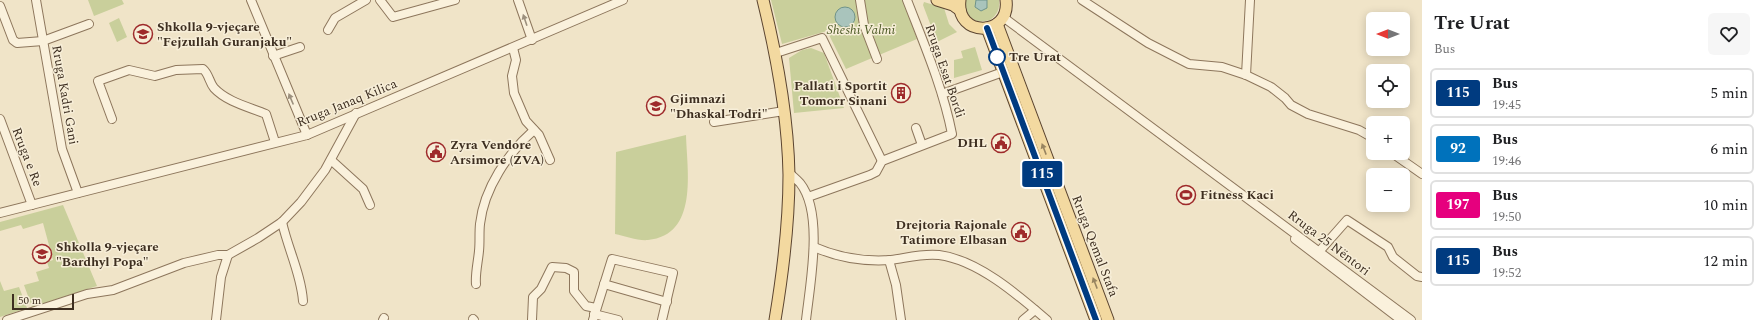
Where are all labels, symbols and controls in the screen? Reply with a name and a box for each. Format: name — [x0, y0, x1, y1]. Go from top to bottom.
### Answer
text: Tre Urat — [1434, 9, 1510, 38]
north arrow — [1366, 12, 1410, 56]
map controls — [1366, 12, 1410, 212]
one-way arrow — [522, 13, 528, 25]
button: heart — [1708, 13, 1750, 55]
place label: Shkolla 9-vjeçare "Fejzullah Guranjaku" — [157, 17, 292, 52]
park label: Sheshi Valmi — [827, 20, 896, 40]
street label: Rruga Esat Bordi — [920, 21, 970, 121]
school or university icon: Shkolla 9-vjeçare "Fejzullah Guranjaku" — [132, 23, 154, 45]
text: Bus — [1434, 39, 1455, 59]
street label: Rruga Kadri Gani — [46, 44, 84, 146]
place label: Tre Urat — [1009, 47, 1061, 67]
marker: Tre Urat — [988, 48, 1006, 66]
button: locate — [1366, 64, 1410, 108]
text: Bus — [1492, 72, 1518, 95]
street label: Rruga Janaq Kilica — [294, 73, 401, 132]
place label: Pallati i Sportit Tomorr Sinani — [794, 76, 887, 111]
building icon: Pallati i Sportit Tomorr Sinani — [890, 82, 912, 104]
text: 115 — [1446, 82, 1470, 103]
text: 5 min — [1710, 82, 1748, 105]
place label: Gjimnazi "Dhaskal Todri" — [670, 89, 768, 124]
one-way arrow — [288, 92, 294, 104]
school or university icon: Gjimnazi "Dhaskal Todri" — [645, 95, 667, 117]
text: 19:45 — [1492, 95, 1521, 115]
button: + — [1366, 116, 1410, 160]
street label: Rruga e Re — [7, 124, 47, 190]
text: Bus — [1492, 128, 1518, 151]
public building icon: DHL — [990, 132, 1012, 154]
place label: DHL — [957, 133, 987, 153]
place label: Zyra Vendore Arsimore (ZVA) — [450, 135, 544, 170]
text: 92 — [1450, 138, 1466, 159]
text: 6 min — [1710, 138, 1748, 161]
public building icon: Zyra Vendore Arsimore (ZVA) — [425, 141, 447, 163]
one-way arrow — [1040, 142, 1046, 154]
text: 19:46 — [1492, 151, 1521, 171]
line badge: 115 — [1019, 161, 1065, 187]
text: 115 — [1030, 163, 1054, 184]
button: − — [1366, 168, 1410, 212]
sports icon: Fitness Kaci — [1175, 184, 1197, 206]
text: Bus — [1492, 184, 1518, 207]
place label: Fitness Kaci — [1200, 185, 1274, 205]
street label: Rruga Qemal Stafa — [1066, 192, 1124, 300]
text: 197 — [1446, 194, 1470, 215]
text: 10 min — [1703, 194, 1748, 217]
street label: Rruga 25 Nëntori — [1283, 205, 1375, 281]
text: 19:50 — [1492, 207, 1521, 227]
place label: Drejtoria Rajonale Tatimore Elbasan — [895, 215, 1007, 250]
public building icon: Drejtoria Rajonale Tatimore Elbasan — [1010, 221, 1032, 243]
place label: Shkolla 9-vjeçare "Bardhyl Popa" — [56, 237, 159, 272]
text: Bus — [1492, 240, 1518, 263]
school or university icon: Shkolla 9-vjeçare "Bardhyl Popa" — [31, 243, 53, 265]
text: 115 — [1446, 250, 1470, 271]
text: 12 min — [1703, 250, 1748, 273]
text: 19:52 — [1492, 263, 1521, 283]
one-way arrow — [1091, 277, 1097, 289]
scale bar — [12, 292, 74, 311]
text: 50 m — [18, 292, 41, 309]

